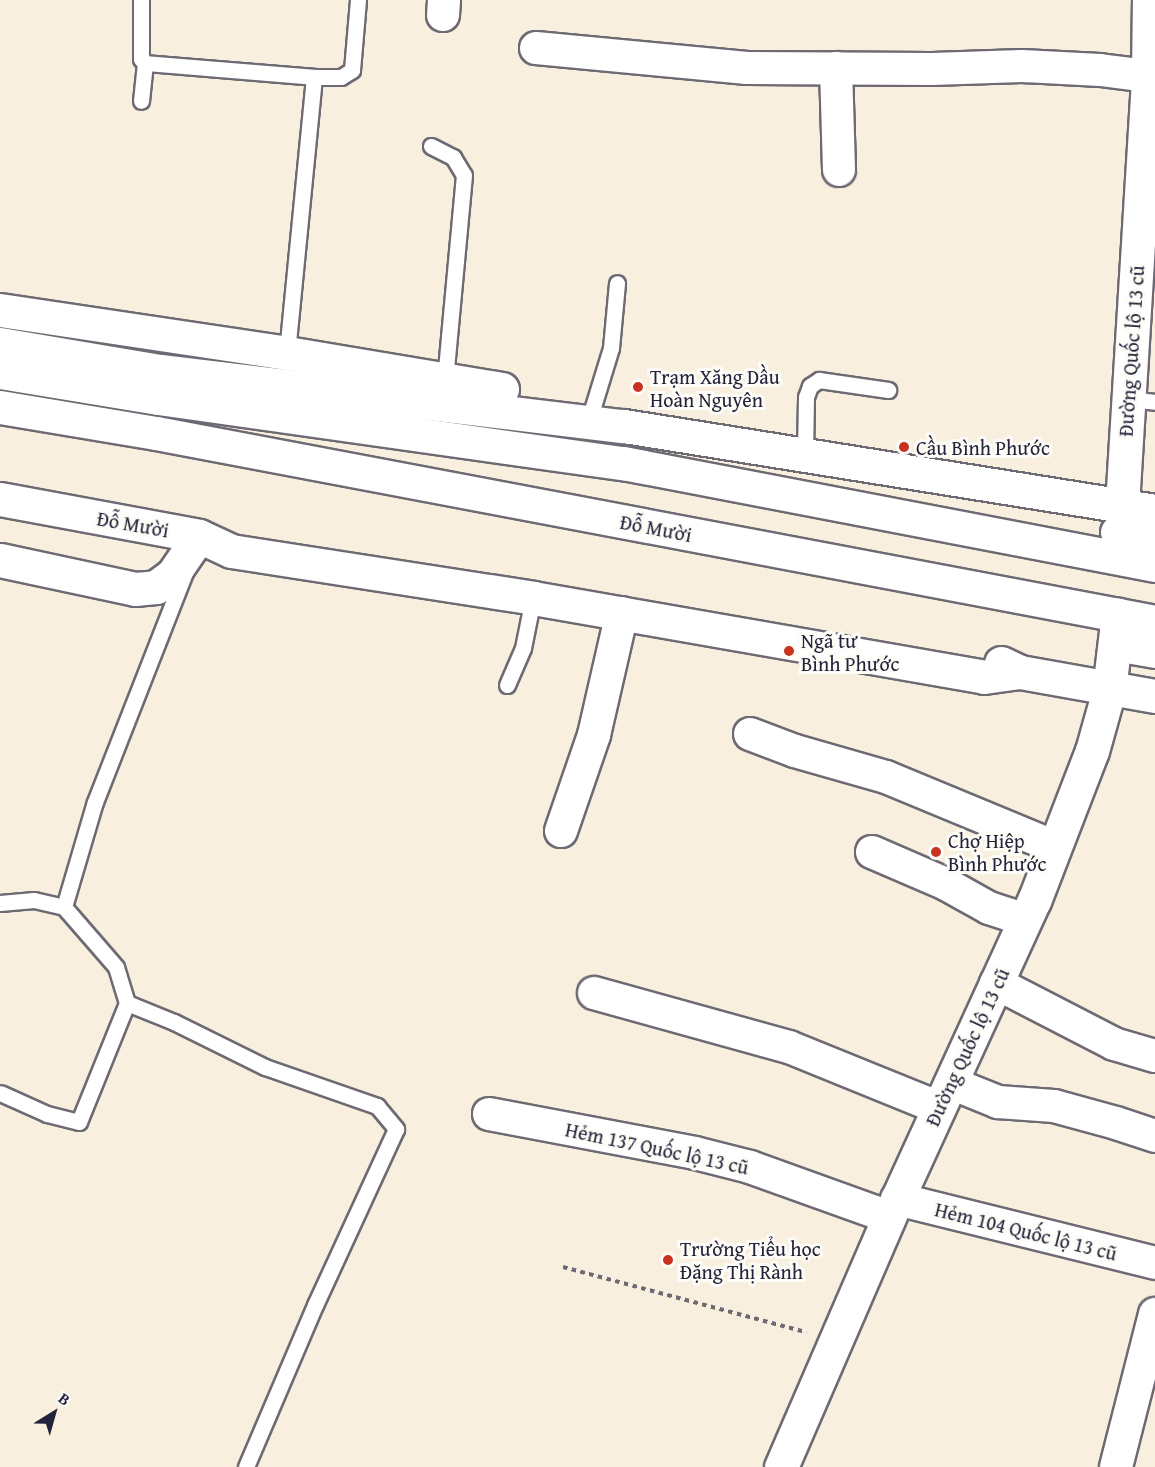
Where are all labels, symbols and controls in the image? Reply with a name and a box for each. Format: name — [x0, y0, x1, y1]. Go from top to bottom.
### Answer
street label: Đường Quốc lộ 13 cũ — [1113, 265, 1149, 437]
place label: Trạm Xăng Dầu Hoàn Nguyên — [650, 364, 780, 411]
marker: Trạm Xăng Dầu Hoàn Nguyên — [631, 380, 645, 394]
place label: Cầu Bình Phước — [916, 435, 1050, 459]
marker: Cầu Bình Phước — [897, 440, 911, 454]
street label: Đỗ Mười — [95, 506, 171, 542]
street label: Đỗ Mười — [618, 509, 694, 547]
place label: Ngã tư Bình Phước — [801, 628, 899, 675]
marker: Ngã tư Bình Phước — [782, 644, 796, 658]
place label: Chợ Hiệp Bình Phước — [948, 828, 1046, 875]
marker: Chợ Hiệp Bình Phước — [929, 845, 943, 859]
street label: Đường Quốc lộ 13 cũ — [920, 964, 1014, 1130]
street label: Hẻm 137 Quốc lộ 13 cũ — [563, 1117, 751, 1179]
street label: Hẻm 104 Quốc lộ 13 cũ — [933, 1197, 1119, 1265]
place label: Trường Tiểu học Đặng Thị Rành — [680, 1236, 821, 1283]
marker: Trường Tiểu học Đặng Thị Rành — [661, 1253, 675, 1267]
north arrow — [24, 1383, 84, 1443]
text: B — [54, 1386, 76, 1411]

